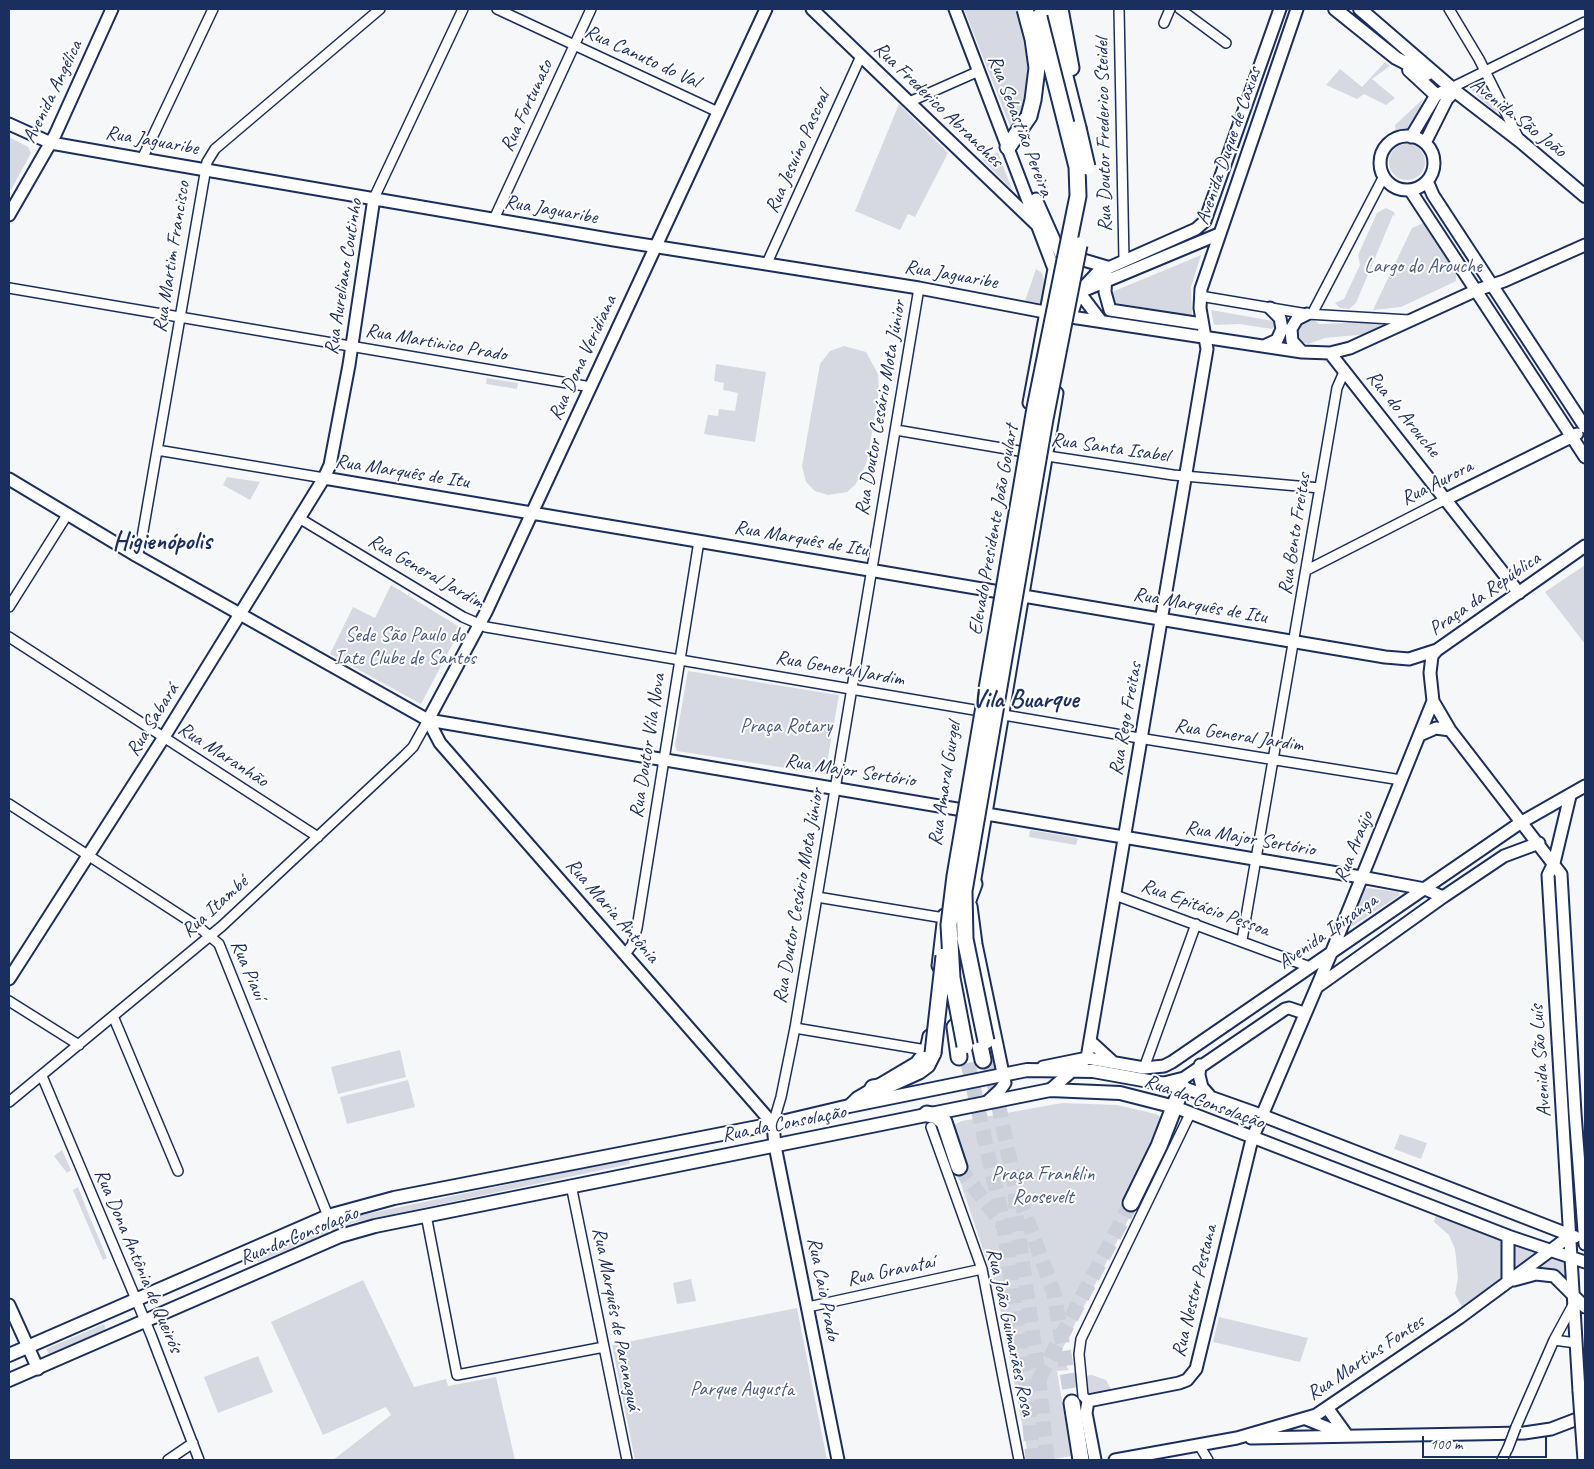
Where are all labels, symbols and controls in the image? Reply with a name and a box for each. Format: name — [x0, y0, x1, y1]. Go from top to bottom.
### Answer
street label: Rua Canuto do Val — [581, 20, 703, 94]
street label: Avenida Angélica — [18, 37, 88, 147]
street label: Rua Frederico Abranches — [868, 37, 1008, 173]
street label: Rua Doutor Frederico Steidel — [1090, 38, 1118, 232]
street label: Rua Sebastião Pereira — [982, 52, 1058, 200]
street label: Rua Fortunato — [495, 56, 559, 156]
street label: Avenida Duque de Caxias — [1191, 64, 1267, 228]
street label: Avenida São João — [1465, 73, 1571, 163]
street label: Rua Jesuíno Pascoal — [760, 87, 836, 217]
street label: Rua Jaguaribe — [104, 121, 200, 161]
street label: Rua Martim Francisco — [148, 180, 196, 334]
street label: Rua Jaguaribe — [503, 190, 599, 230]
street label: Rua Aureliano Coutinho — [320, 197, 368, 357]
street label: Rua Jaguaribe — [903, 255, 999, 295]
park label: Largo do Arouche — [1364, 255, 1482, 279]
street label: Rua Dona Veridiana — [544, 292, 622, 424]
street label: Rua Doutor Cesário Mota Júnior — [850, 298, 912, 518]
street label: Rua Martinico Prado — [364, 319, 508, 367]
street label: Rua do Arouche — [1361, 366, 1445, 462]
street label: Elevado Presidente João Goulart — [964, 423, 1024, 637]
street label: Rua Santa Isabel — [1049, 428, 1171, 468]
street label: Rua Marquês de Itu — [333, 450, 471, 494]
street label: Rua Aurora — [1397, 455, 1477, 511]
street label: Rua Bento Freitas — [1274, 471, 1316, 597]
street label: Rua Marquês de Itu — [732, 515, 870, 563]
district label: Higienópolis — [113, 527, 211, 557]
street label: Rua General Jardim — [364, 529, 488, 615]
street label: Praça da República — [1425, 547, 1545, 641]
street label: Rua Marquês de Itu — [1131, 582, 1269, 630]
park label: Sede São Paulo do Iate Clube de Santos — [334, 624, 476, 671]
street label: Rua General Jardim — [774, 646, 906, 692]
street label: Rua Rego Freitas — [1104, 661, 1148, 777]
street label: Rua Doutor Vila Nova — [625, 672, 671, 820]
street label: Rua Sabará — [121, 679, 185, 761]
district label: Vila Buarque — [972, 685, 1078, 715]
street label: Rua General Jardim — [1173, 714, 1305, 758]
park label: Praça Rotary — [740, 715, 832, 739]
street label: Rua Maranhão — [173, 717, 273, 793]
street label: Rua Amaral Gurgel — [923, 720, 967, 848]
street label: Rua Major Sertório — [783, 749, 917, 793]
street label: Rua Doutor Cesário Mota Júnior — [768, 786, 830, 1006]
street label: Rua Araújo — [1329, 808, 1379, 886]
street label: Rua Major Sertório — [1183, 816, 1317, 862]
street label: Rua Maria Antônia — [560, 854, 664, 968]
street label: Rua Itambé — [177, 871, 253, 943]
street label: Rua Epitácio Pessoa — [1138, 874, 1272, 942]
street label: Avenida Ipiranga — [1274, 889, 1382, 975]
street label: Rua Piauí — [225, 936, 271, 1004]
street label: Avenida São Luís — [1525, 1004, 1557, 1118]
street label: Rua da Consolação — [1141, 1069, 1267, 1135]
street label: Rua da Consolação — [720, 1100, 848, 1148]
park label: Praça Franklin Roosevelt — [992, 1163, 1094, 1210]
street label: Rua Dona Antônia de Queirós — [88, 1166, 188, 1356]
street label: Rua da Consolação — [236, 1201, 362, 1271]
street label: Rua Nestor Pestana — [1167, 1222, 1223, 1360]
street label: Rua Marquês de Paranaguá — [586, 1225, 646, 1413]
street label: Rua Caio Prado — [801, 1236, 845, 1342]
street label: Rua João Guimarães Rosa — [981, 1246, 1039, 1418]
street label: Rua Gravataí — [845, 1250, 937, 1292]
street label: Rua Martins Fontes — [1303, 1310, 1429, 1406]
park label: Parque Augusta — [690, 1378, 794, 1402]
scale bar — [1424, 1426, 1549, 1458]
text: 100 m — [1430, 1435, 1462, 1454]

